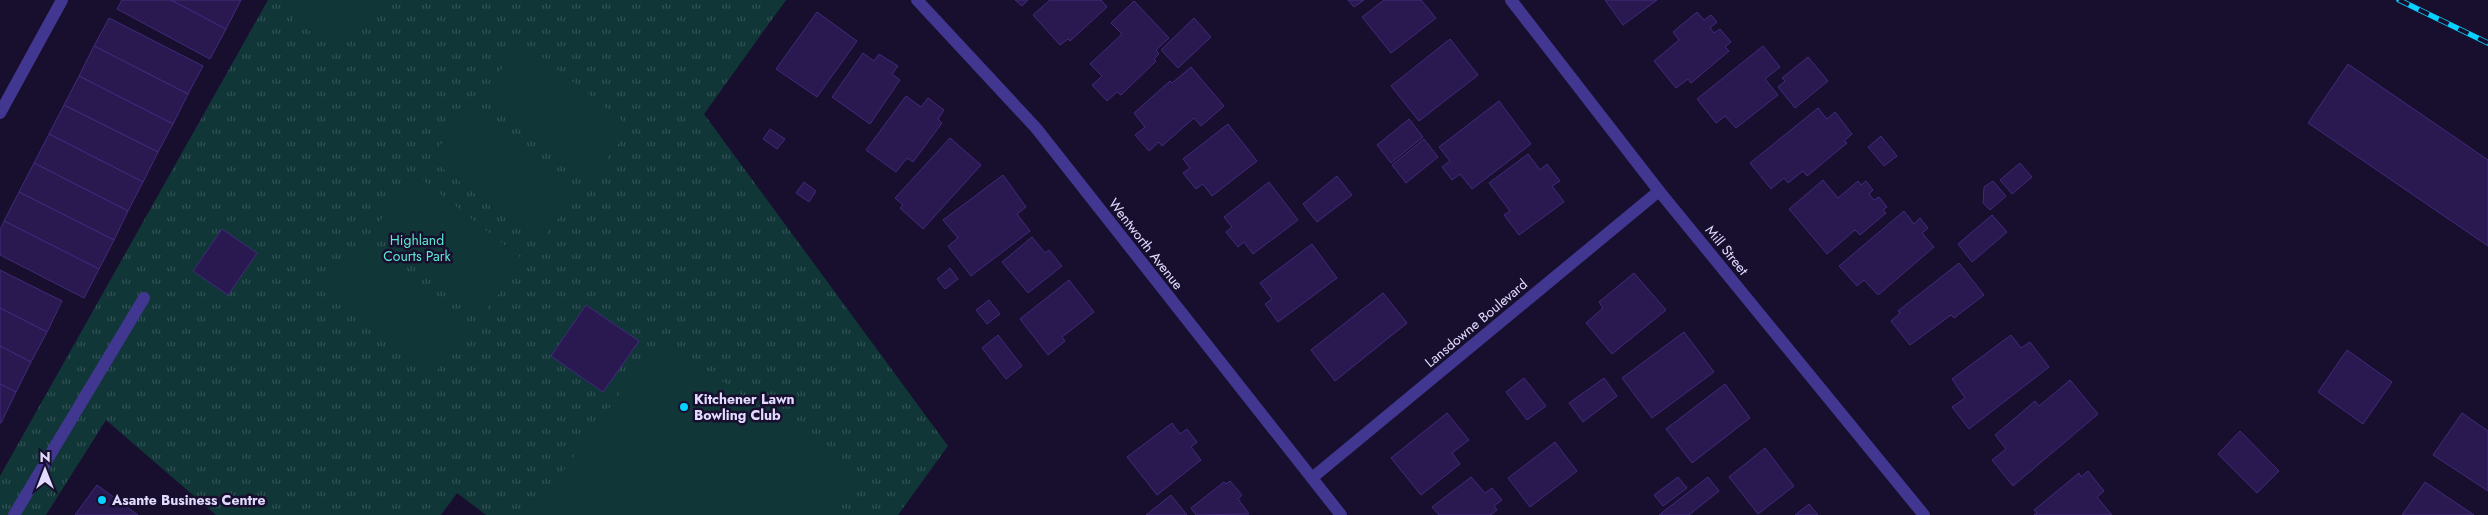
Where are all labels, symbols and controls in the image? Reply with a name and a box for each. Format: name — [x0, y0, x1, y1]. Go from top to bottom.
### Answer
street label: Wentworth Avenue — [1104, 194, 1188, 294]
street label: Mill Street — [1701, 221, 1754, 280]
park label: Highland Courts Park — [383, 230, 452, 266]
street label: Lansdowne Boulevard — [1420, 274, 1532, 372]
place label: Kitchener Lawn Bowling Club — [694, 389, 795, 425]
marker: Kitchener Lawn Bowling Club — [678, 401, 690, 413]
north arrow — [20, 445, 70, 495]
text: N — [39, 447, 51, 467]
place label: Asante Business Centre — [111, 490, 265, 510]
marker: Asante Business Centre — [96, 494, 108, 506]

